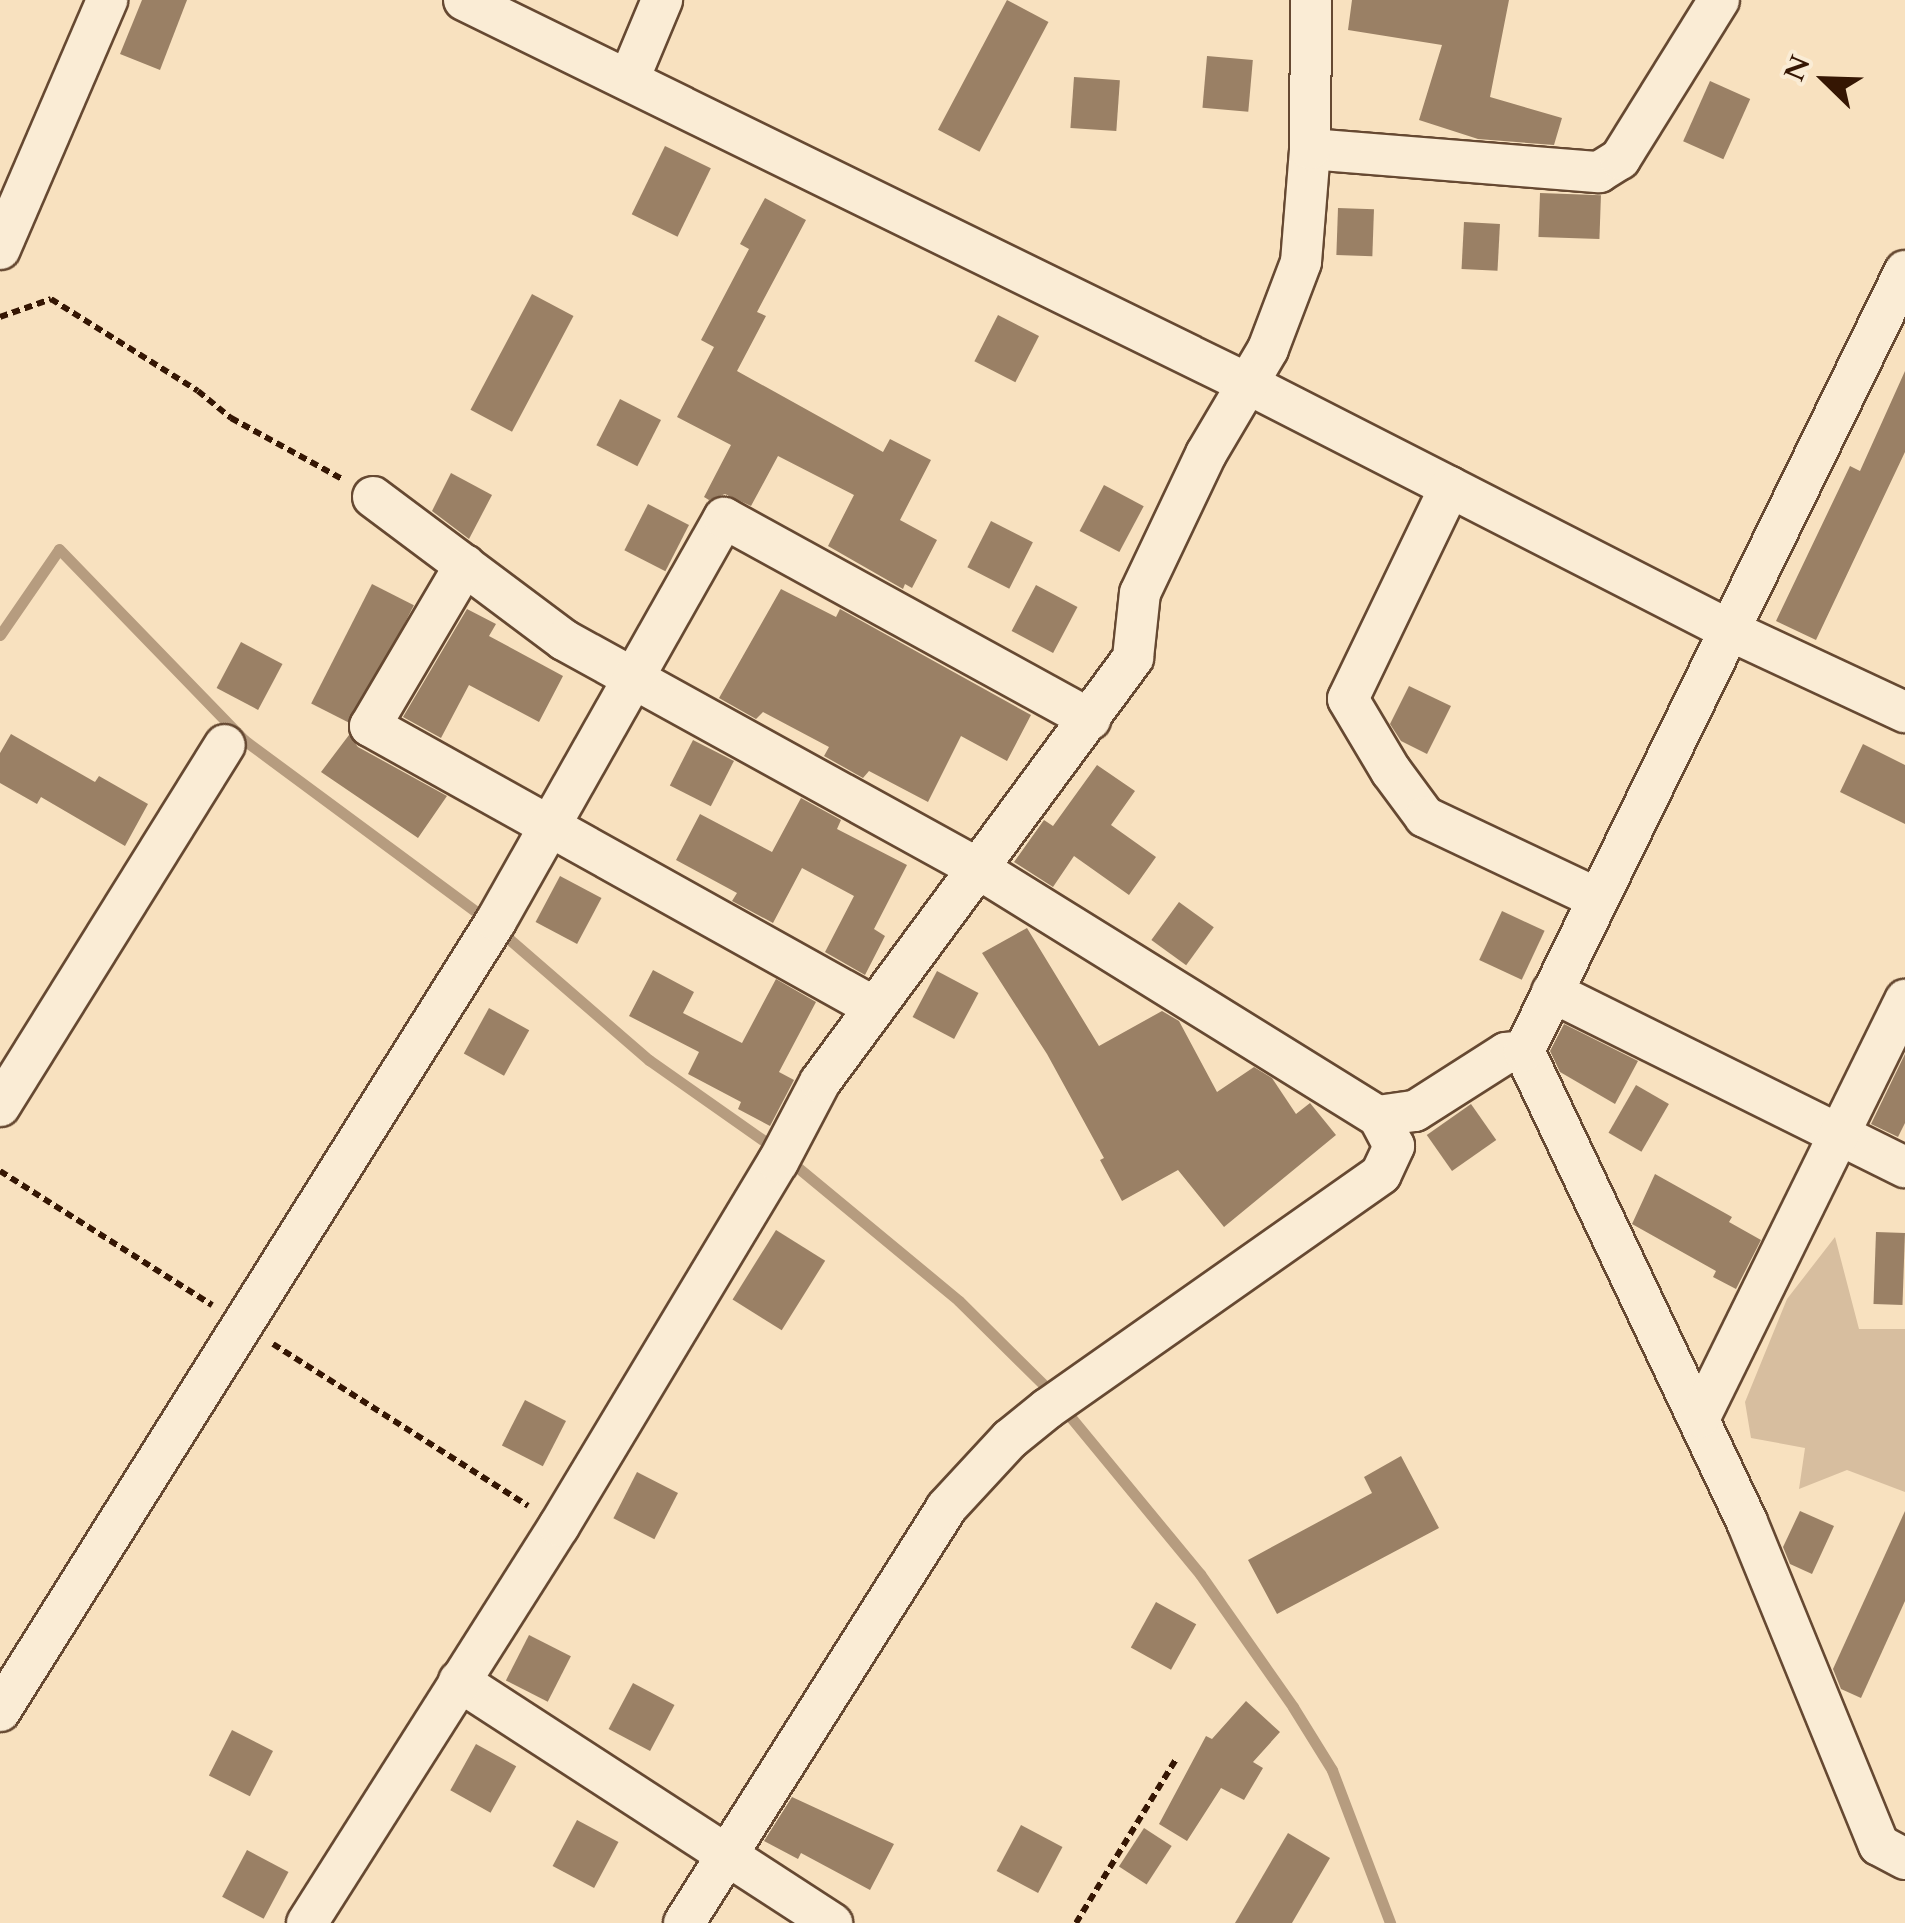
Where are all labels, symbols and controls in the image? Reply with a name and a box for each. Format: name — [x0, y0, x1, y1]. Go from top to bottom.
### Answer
north arrow — [1775, 30, 1875, 130]
text: N — [1775, 50, 1820, 87]

